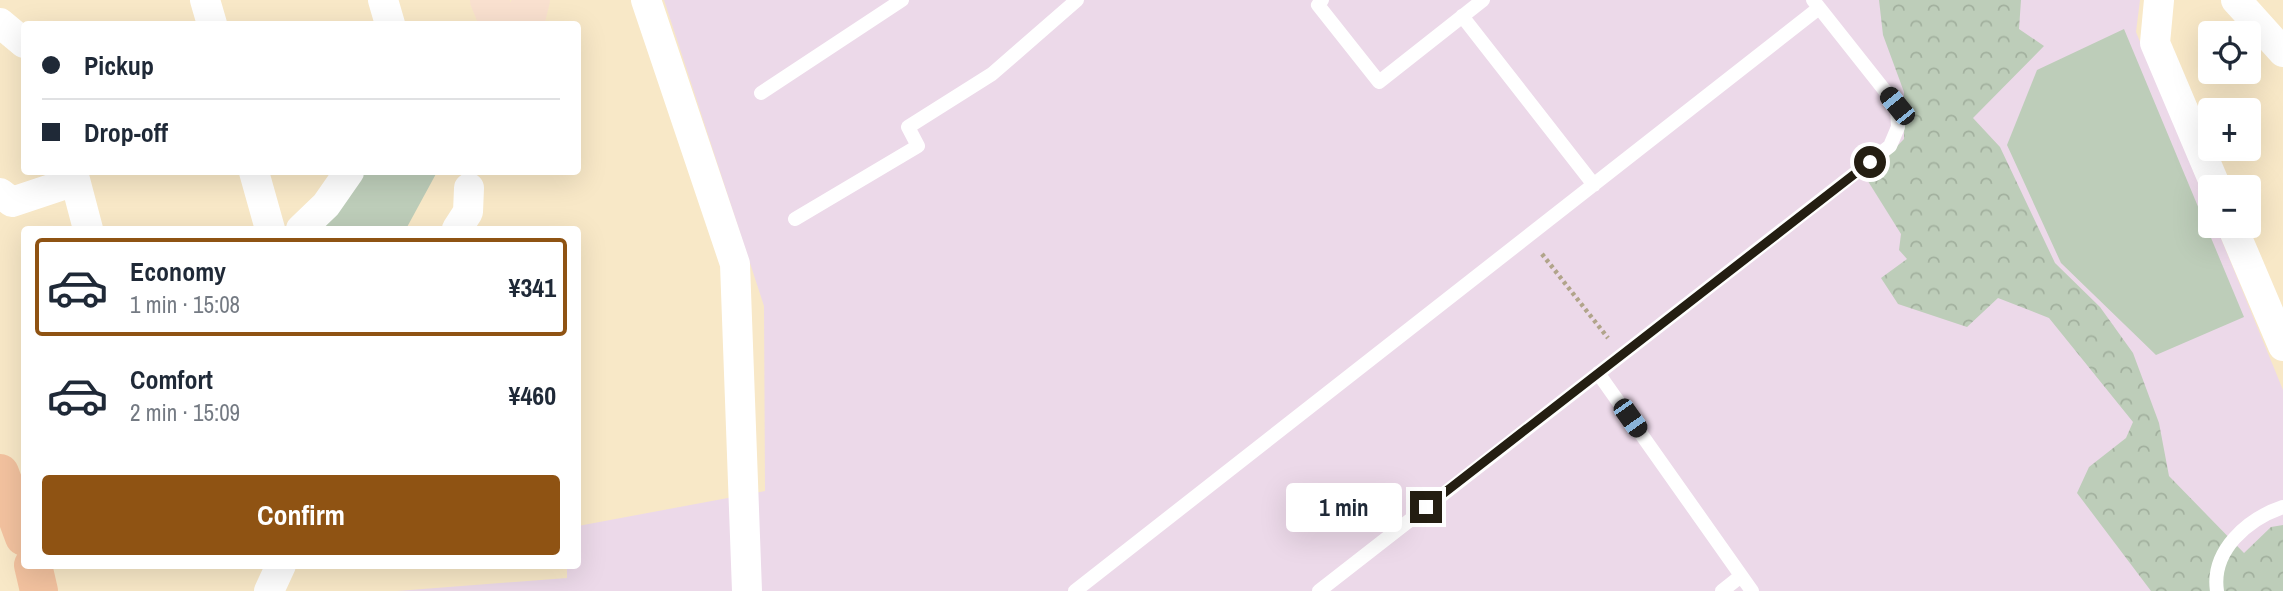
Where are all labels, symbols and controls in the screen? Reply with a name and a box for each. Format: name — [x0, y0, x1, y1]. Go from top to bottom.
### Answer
map controls — [2198, 21, 2261, 238]
button: locate — [2198, 21, 2261, 84]
text: Pickup — [84, 48, 154, 83]
car — [1876, 83, 1919, 129]
button: + — [2198, 98, 2261, 161]
text: Drop-off — [84, 115, 168, 150]
route start — [1854, 146, 1886, 178]
button: − — [2198, 175, 2261, 238]
text: Economy — [130, 254, 226, 289]
icon: car — [46, 256, 109, 319]
text: ¥341 — [509, 270, 556, 305]
text: 1 min · 15:08 — [130, 289, 240, 320]
text: Comfort — [130, 362, 213, 397]
icon: car — [46, 364, 109, 427]
text: ¥460 — [509, 378, 556, 413]
car — [1610, 395, 1651, 441]
text: 2 min · 15:09 — [130, 397, 240, 428]
button: Confirm — [42, 475, 560, 555]
callout: 1 min — [1286, 482, 1402, 532]
route end — [1410, 491, 1442, 523]
text: 1 min — [1319, 492, 1369, 523]

